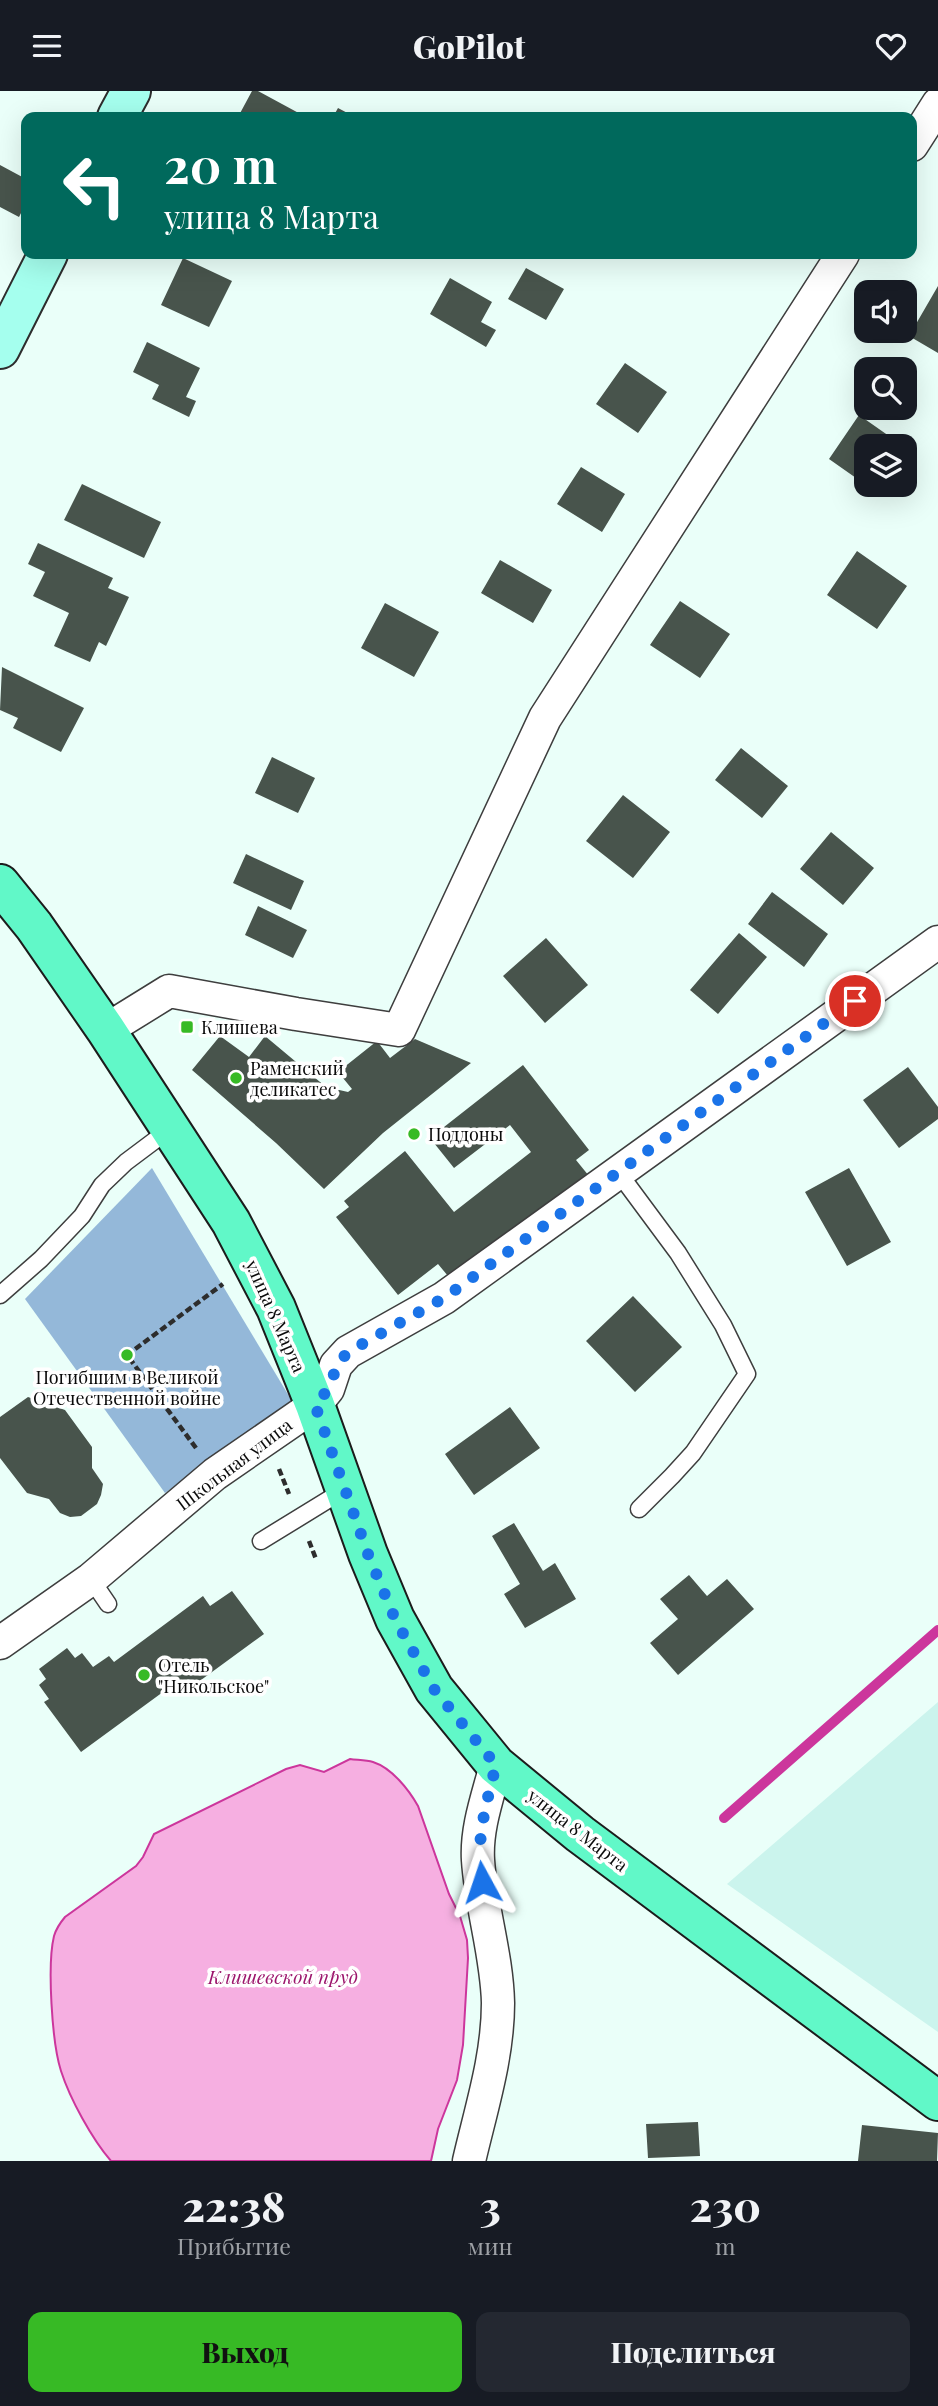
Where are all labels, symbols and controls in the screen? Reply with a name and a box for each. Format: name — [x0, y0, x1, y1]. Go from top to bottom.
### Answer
text: GoPilot — [413, 24, 525, 67]
icon: menu — [28, 27, 66, 65]
icon: heart — [872, 27, 910, 65]
text: 20 m — [164, 131, 277, 196]
icon: left — [49, 140, 140, 231]
text: улица 8 Марта — [164, 194, 379, 237]
map controls — [854, 280, 917, 497]
button: sound — [854, 280, 917, 343]
button: search — [854, 357, 917, 420]
button: layers — [854, 434, 917, 497]
pin — [825, 971, 885, 1031]
icon: arrive — [836, 982, 874, 1020]
place label: Клишева — [201, 1015, 278, 1039]
marker: Клишева — [179, 1019, 195, 1035]
place label: Раменский деликатес — [250, 1056, 344, 1101]
marker: Раменский деликатес — [228, 1070, 244, 1086]
place label: Поддоны — [428, 1122, 504, 1146]
marker: Поддоны — [406, 1126, 422, 1142]
street label: улица 8 Марта — [240, 1255, 312, 1376]
marker: Погибшим в Великой Отечественной войне — [119, 1347, 135, 1363]
place label: Погибшим в Великой Отечественной войне — [33, 1365, 221, 1410]
street label: Школьная улица — [171, 1413, 297, 1515]
place label: Отель "Никольское" — [158, 1653, 269, 1698]
marker: Отель "Никольское" — [136, 1667, 152, 1683]
street label: улица 8 Марта — [522, 1783, 633, 1877]
position arrow — [445, 1845, 519, 1919]
water label: Клишевской пруд — [207, 1963, 358, 1989]
text: 22:38 — [183, 2177, 285, 2233]
text: 3 — [480, 2177, 501, 2233]
text: 230 — [690, 2177, 761, 2233]
text: Прибытие — [177, 2230, 291, 2261]
text: мин — [468, 2230, 513, 2261]
text: m — [715, 2230, 736, 2261]
button: Выход — [28, 2312, 462, 2392]
button: Поделиться — [476, 2312, 910, 2392]

